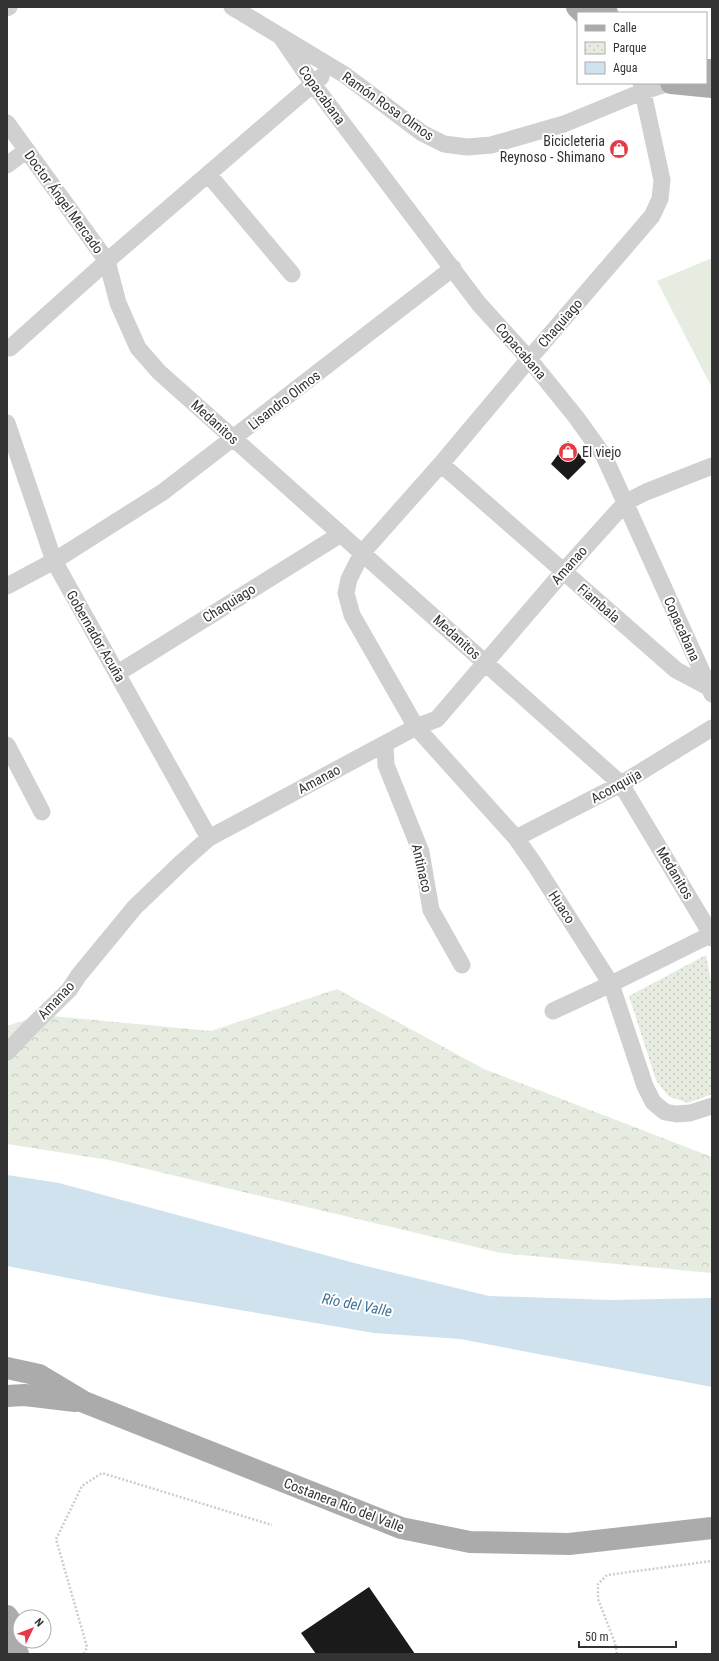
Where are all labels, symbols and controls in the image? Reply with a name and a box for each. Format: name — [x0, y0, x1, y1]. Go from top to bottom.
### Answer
legend — [577, 12, 707, 84]
text: Calle — [613, 21, 637, 35]
text: Parque — [613, 41, 647, 55]
text: Agua — [613, 61, 638, 75]
street label: Copacabana — [295, 62, 349, 128]
street label: Ramón Rosa Olmos — [339, 68, 437, 144]
place label: Bicicleteria Reynoso - Shimano — [500, 133, 605, 165]
shop icon: Bicicleteria Reynoso - Shimano — [608, 138, 630, 160]
street label: Doctor Ángel Mercado — [21, 147, 107, 257]
street label: Chaquiago — [535, 295, 585, 351]
street label: Copacabana — [492, 320, 550, 382]
street label: Lisandro Olmos — [245, 367, 323, 433]
street label: Medanitos — [188, 397, 242, 447]
shop icon: El viejo — [557, 441, 579, 463]
place label: El viejo — [582, 444, 621, 460]
street label: Amanao — [548, 543, 590, 587]
street label: Fiambala — [575, 580, 623, 626]
street label: Chaquiago — [200, 581, 258, 625]
street label: Gobernador Acuña — [63, 588, 129, 684]
street label: Copacabana — [661, 594, 703, 664]
street label: Medanitos — [430, 612, 484, 662]
street label: Amanao — [295, 761, 343, 797]
street label: Aconquija — [588, 766, 644, 806]
street label: Antinaco — [409, 842, 435, 894]
street label: Medanitos — [653, 844, 697, 902]
street label: Huaco — [546, 888, 578, 926]
street label: Amanao — [35, 978, 77, 1022]
water label: Río del Valle — [320, 1289, 394, 1321]
street label: Costanera Río del Valle — [282, 1475, 407, 1535]
north arrow — [12, 1609, 52, 1649]
text: N — [32, 1616, 46, 1630]
scale bar — [579, 1623, 676, 1649]
text: 50 m — [585, 1630, 609, 1644]

